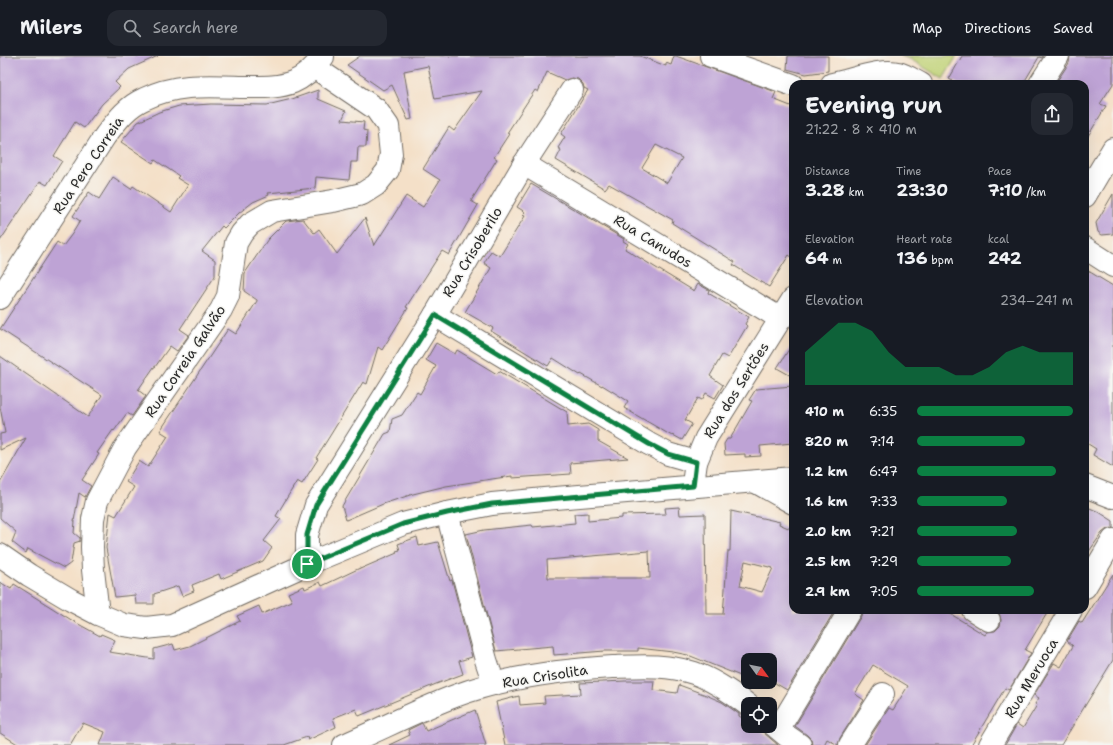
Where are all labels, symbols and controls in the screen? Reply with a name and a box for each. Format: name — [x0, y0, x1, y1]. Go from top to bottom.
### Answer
search box — [107, 10, 387, 46]
text: Milers — [20, 15, 83, 40]
icon: search — [121, 17, 143, 39]
text: Search here — [153, 18, 238, 38]
text: Map — [913, 19, 943, 37]
text: Directions — [965, 19, 1031, 37]
text: Saved — [1053, 19, 1093, 37]
text: Evening run — [805, 91, 942, 120]
button: share — [1031, 93, 1073, 135]
street label: Rua Pero Correia — [49, 113, 127, 217]
text: 21:22 · 8 × 410 m — [805, 121, 917, 138]
text: Distance — [805, 164, 850, 179]
text: Time — [896, 164, 922, 179]
text: Pace — [988, 164, 1012, 179]
text: 3.28 — [805, 179, 845, 201]
text: 23:30 — [896, 179, 948, 201]
text: 7:10 — [988, 179, 1023, 201]
text: km — [845, 185, 864, 200]
text: /km — [1023, 185, 1046, 200]
street label: Rua Crisoberilo — [438, 204, 506, 300]
street label: Rua Canudos — [611, 211, 696, 271]
text: Elevation — [805, 232, 854, 247]
text: Heart rate — [896, 232, 952, 247]
text: kcal — [988, 232, 1009, 247]
text: 64 — [805, 247, 829, 269]
text: 136 — [896, 247, 928, 269]
text: 242 — [988, 247, 1022, 269]
text: m — [829, 253, 842, 268]
text: bpm — [928, 253, 953, 268]
text: Elevation — [805, 292, 863, 309]
text: 234–241 m — [1000, 292, 1073, 309]
street label: Rua Correia Galvão — [141, 301, 229, 421]
street label: Rua dos Sertões — [699, 339, 773, 441]
text: 410 m — [805, 403, 844, 420]
text: 6:35 — [869, 403, 897, 420]
text: 820 m — [805, 433, 848, 450]
text: 7:14 — [869, 433, 894, 450]
text: 1.2 km — [805, 463, 848, 480]
text: 6:47 — [869, 463, 898, 480]
text: 1.6 km — [805, 493, 848, 510]
text: 7:33 — [869, 493, 898, 510]
text: 2.0 km — [805, 523, 851, 540]
text: 7:21 — [869, 523, 894, 540]
pin — [290, 547, 324, 581]
icon: arrive — [296, 553, 318, 575]
text: 2.5 km — [805, 553, 851, 570]
text: 7:29 — [869, 553, 898, 570]
text: 2.9 km — [805, 583, 850, 600]
text: 7:05 — [869, 583, 898, 600]
street label: Rua Meruoca — [1000, 635, 1062, 721]
north arrow — [741, 653, 777, 689]
map controls — [741, 653, 777, 733]
street label: Rua Crisolita — [501, 660, 589, 692]
button: locate — [741, 697, 777, 733]

